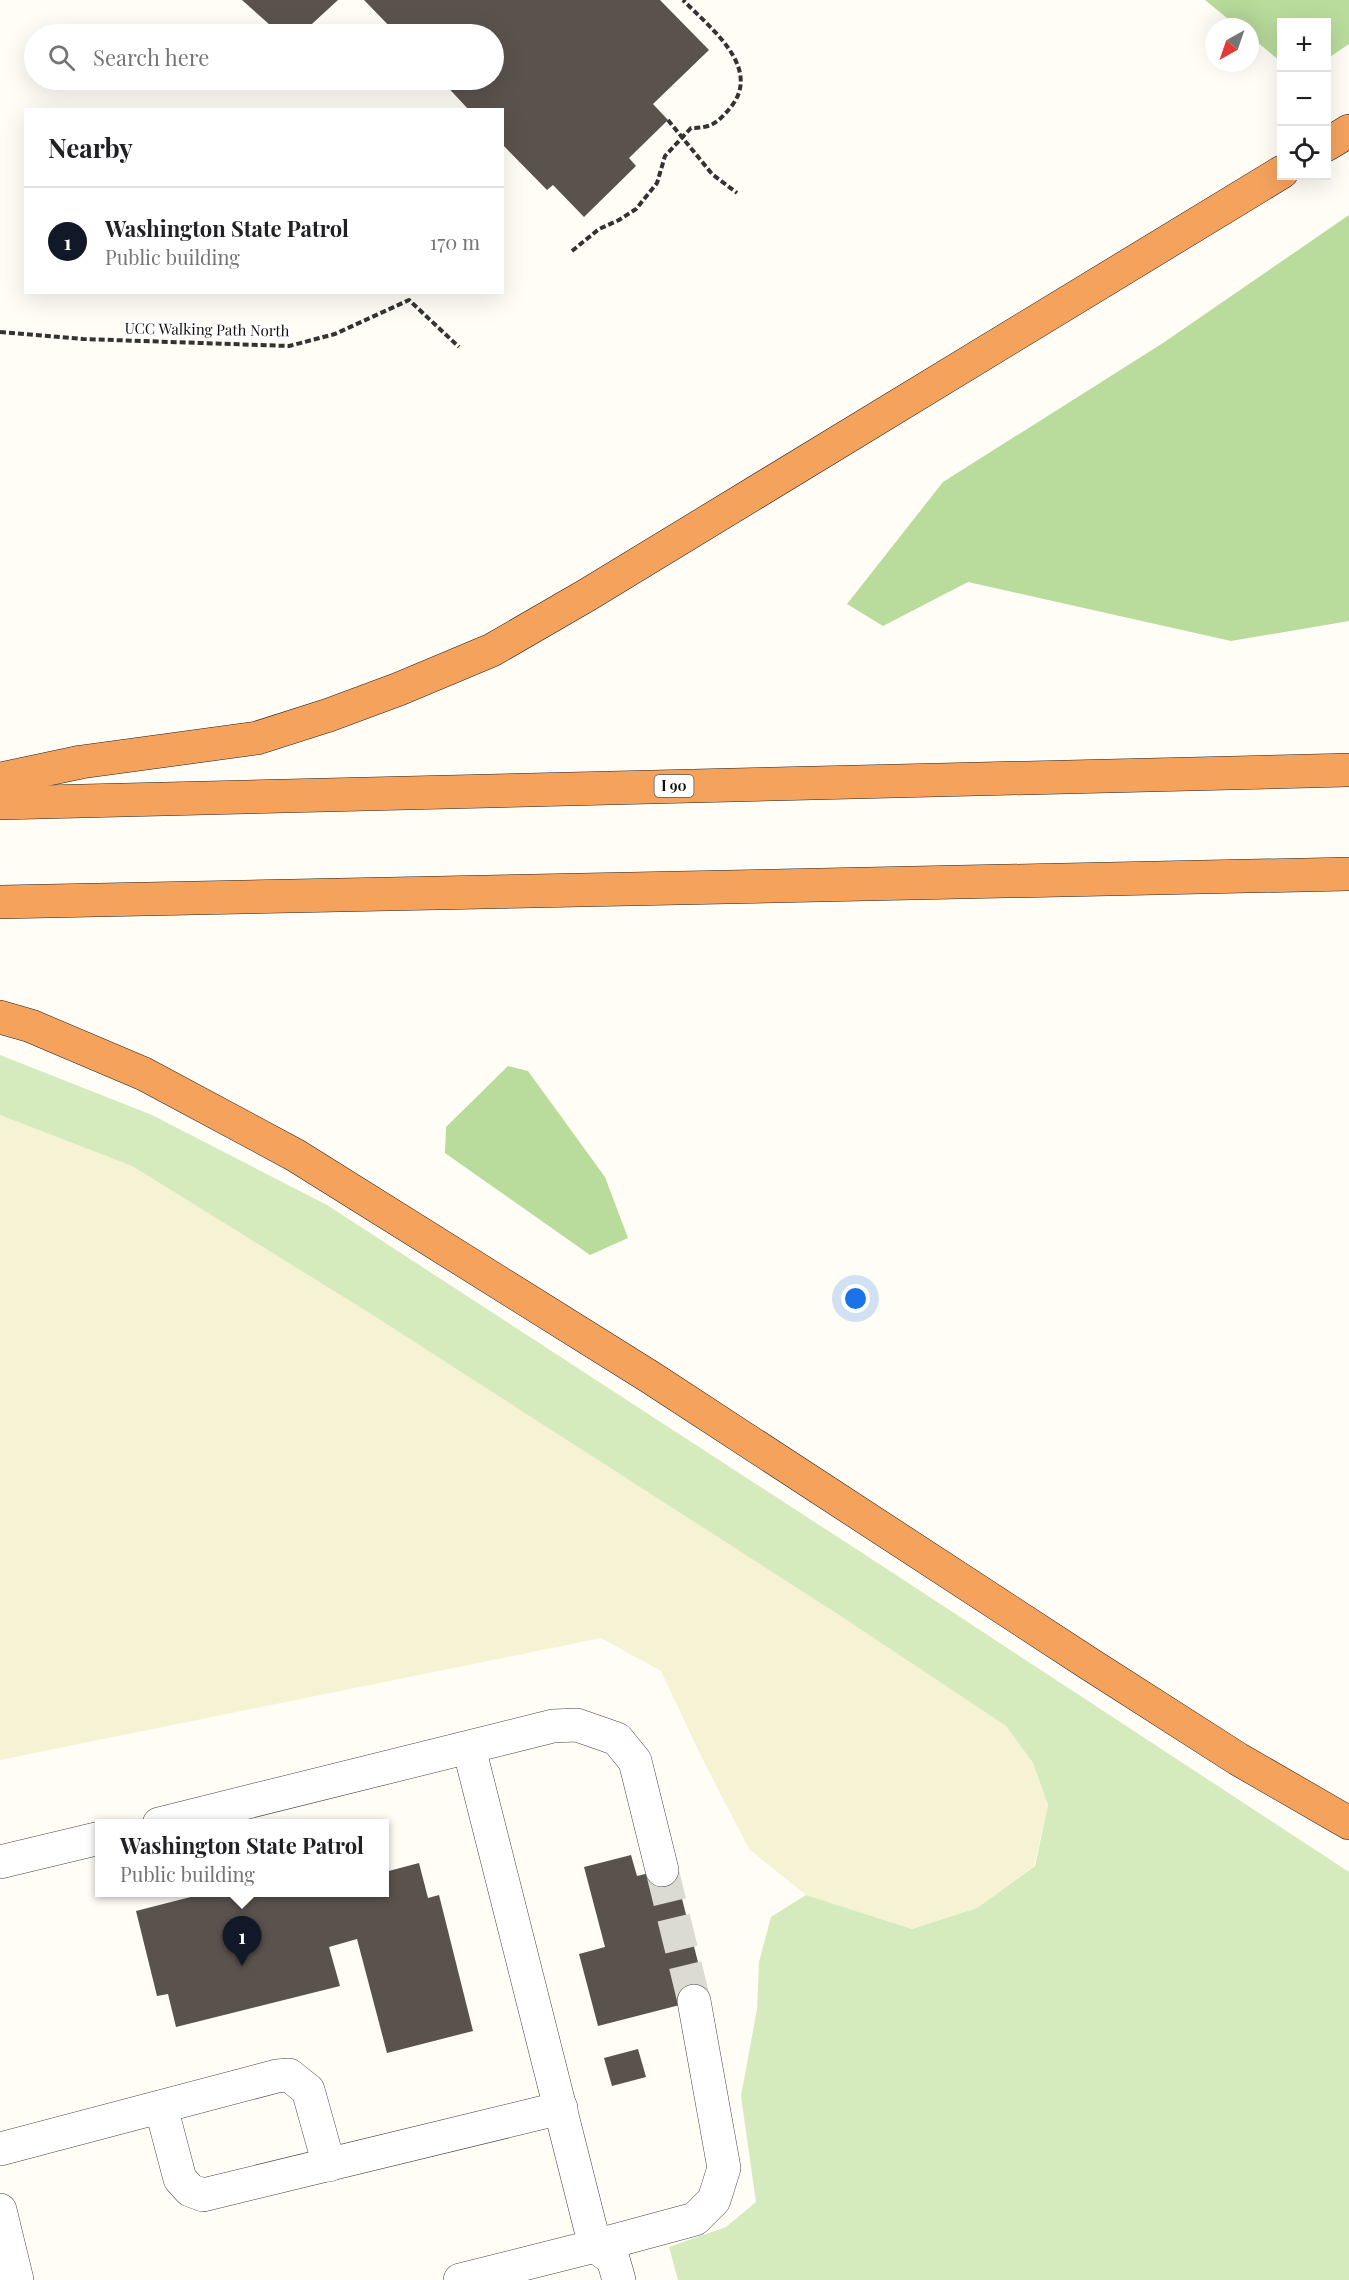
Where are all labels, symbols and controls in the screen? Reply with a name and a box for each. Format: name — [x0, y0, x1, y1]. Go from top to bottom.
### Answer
north arrow — [1205, 18, 1259, 72]
map controls — [1277, 18, 1331, 180]
button: + — [1277, 18, 1331, 72]
search box — [24, 24, 504, 90]
icon: search — [45, 41, 78, 74]
text: Search here — [93, 42, 209, 72]
button: − — [1277, 72, 1331, 126]
button: locate — [1277, 126, 1331, 180]
text: Nearby — [48, 130, 133, 165]
text: Washington State Patrol — [105, 213, 349, 243]
text: 1 — [64, 228, 71, 255]
text: 170 m — [430, 228, 480, 255]
text: Public building — [105, 243, 240, 270]
street label: UCC Walking Path North — [124, 318, 290, 340]
road number: I 90 — [654, 775, 694, 797]
your location — [841, 1284, 870, 1313]
popup — [95, 1819, 389, 1897]
text: Washington State Patrol — [120, 1830, 364, 1860]
text: Public building — [120, 1860, 255, 1887]
pin: 1 — [222, 1916, 262, 1966]

